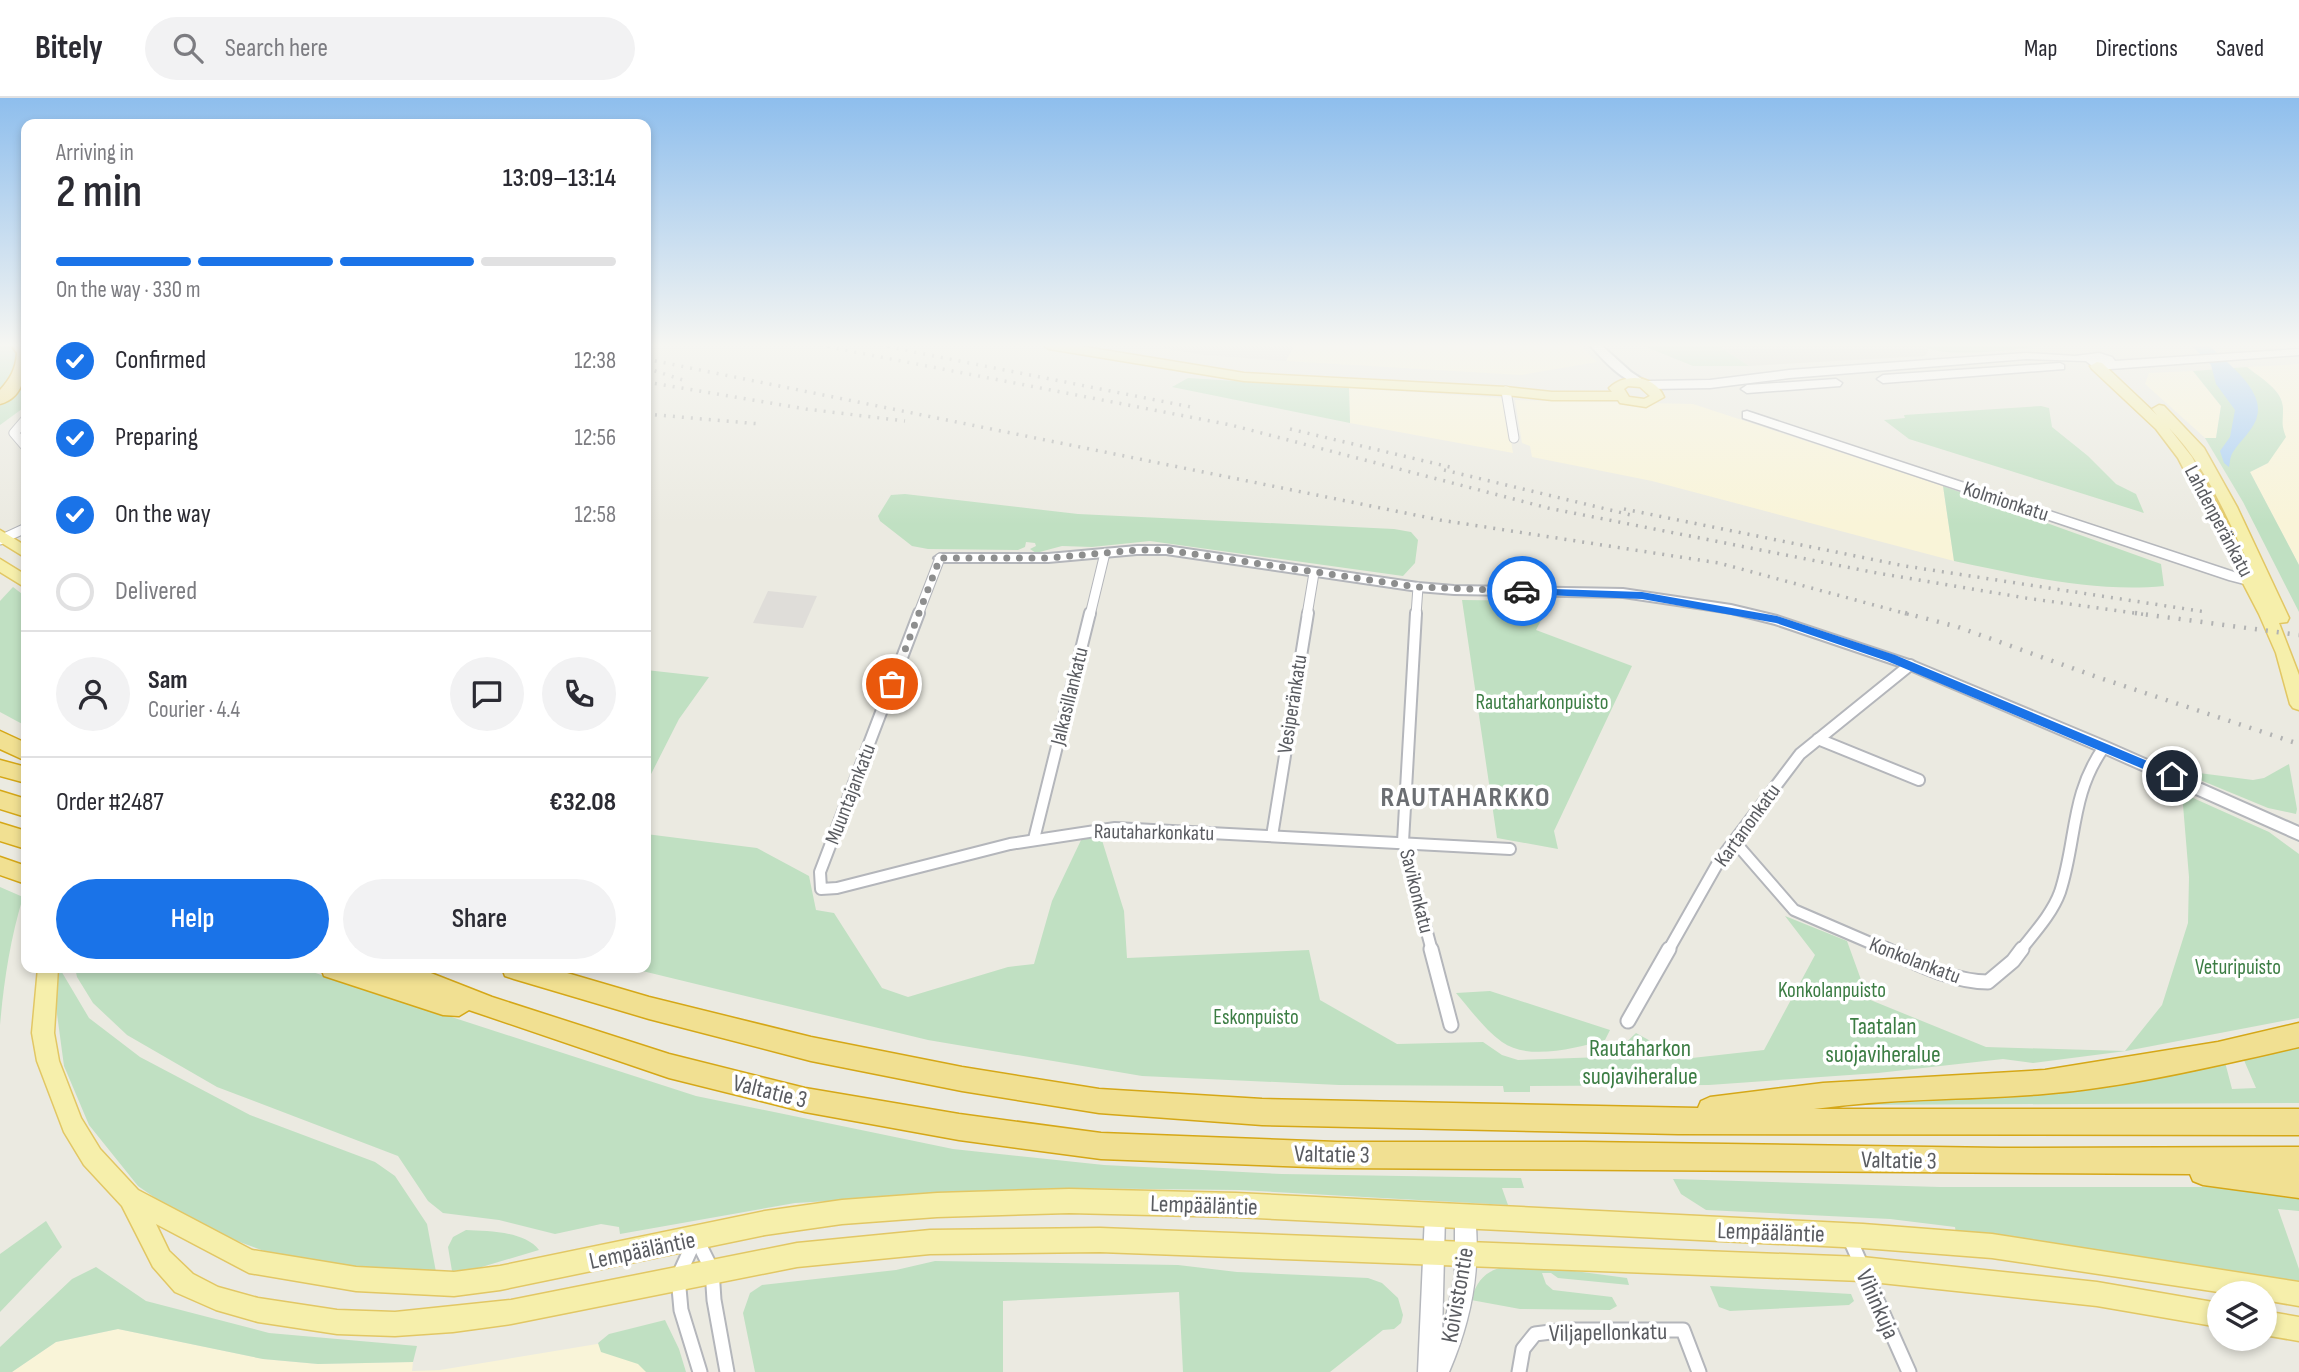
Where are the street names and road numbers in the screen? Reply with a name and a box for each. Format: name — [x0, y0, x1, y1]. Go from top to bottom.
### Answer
street label: Lahdenperänkatu — [2179, 461, 2258, 581]
street label: Kolmionkatu — [1960, 476, 2052, 527]
street label: Jalkasillankatu — [1045, 645, 1094, 749]
street label: Vesiperänkatu — [1272, 653, 1313, 755]
street label: Muuntajankatu — [820, 740, 881, 848]
street label: Kartanonkatu — [1709, 779, 1786, 872]
street label: Rautaharkonkatu — [1094, 819, 1214, 846]
street label: Savikonkatu — [1394, 847, 1439, 936]
street label: Konkolankatu — [1866, 932, 1964, 989]
street label: Valtatie 3 — [730, 1068, 810, 1115]
street label: Valtatie 3 — [1294, 1139, 1370, 1170]
street label: Valtatie 3 — [1861, 1145, 1937, 1176]
street label: Lempääläntie — [1150, 1189, 1258, 1222]
street label: Lempääläntie — [1717, 1216, 1825, 1249]
street label: Lempääläntie — [586, 1225, 698, 1276]
street label: Koivistontie — [1435, 1245, 1480, 1345]
street label: Vihinkuja — [1849, 1265, 1906, 1343]
street label: Viljapellonkatu — [1549, 1317, 1667, 1348]

